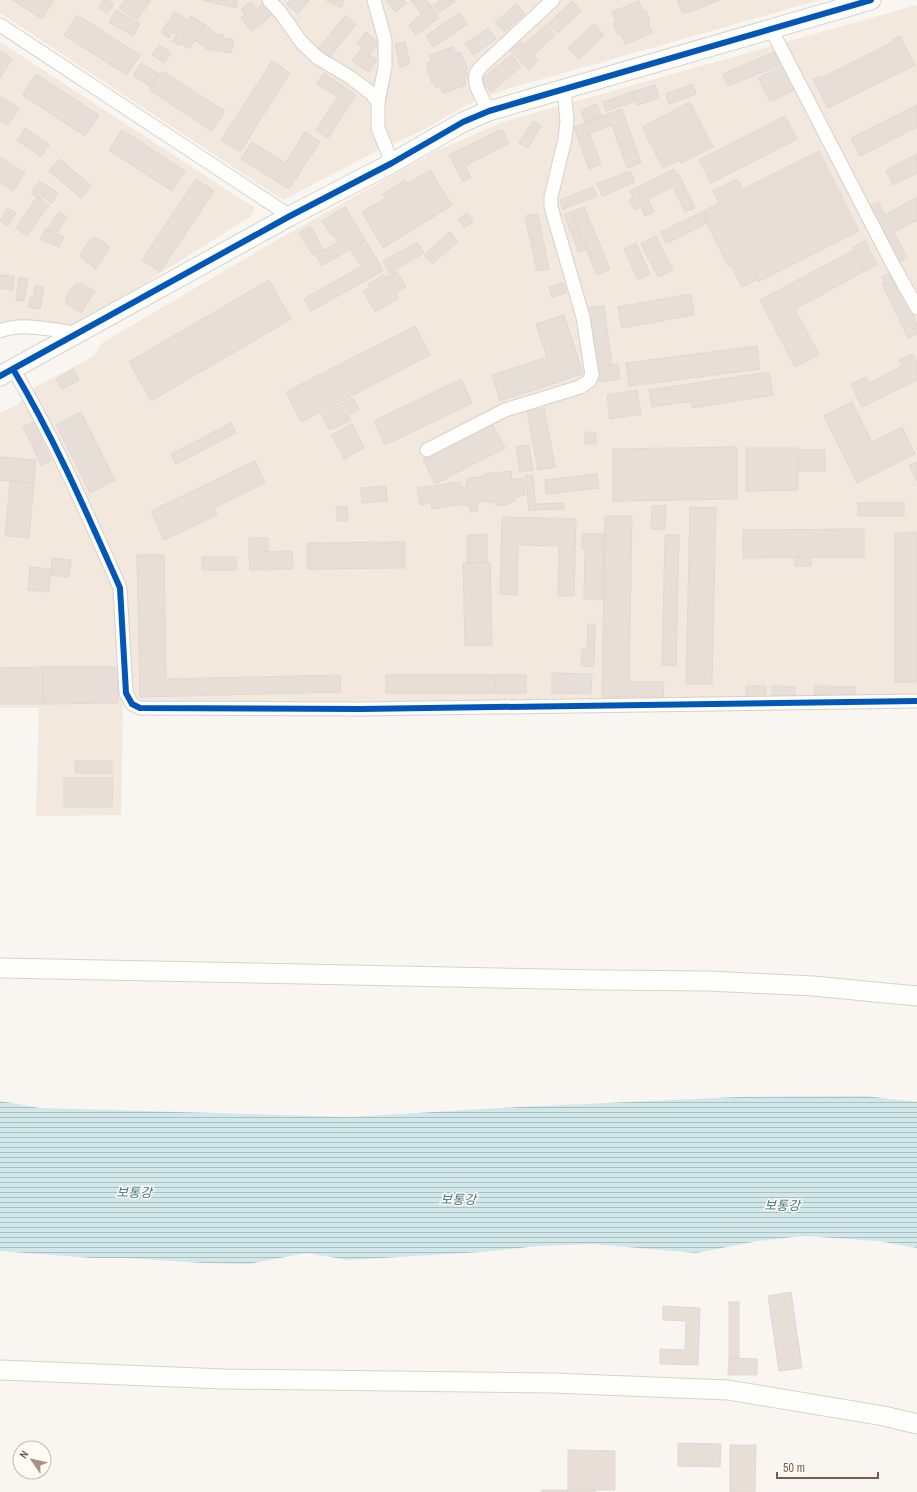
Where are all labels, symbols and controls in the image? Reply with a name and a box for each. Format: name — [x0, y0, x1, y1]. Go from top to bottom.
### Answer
water label: 보통강 — [116, 1184, 154, 1201]
water label: 보통강 — [440, 1191, 478, 1208]
water label: 보통강 — [764, 1197, 802, 1214]
north arrow — [12, 1440, 52, 1480]
text: N — [16, 1448, 31, 1461]
scale bar — [777, 1454, 878, 1480]
text: 50 m — [783, 1460, 805, 1476]

